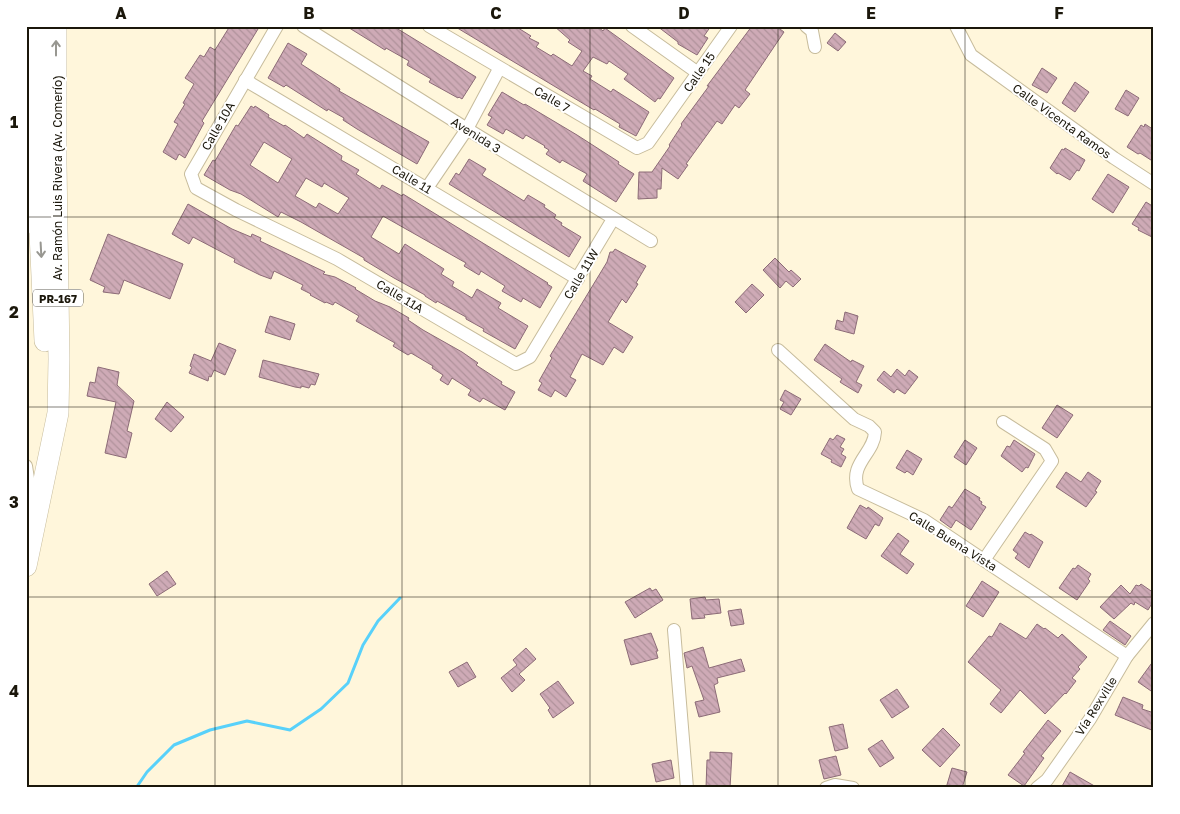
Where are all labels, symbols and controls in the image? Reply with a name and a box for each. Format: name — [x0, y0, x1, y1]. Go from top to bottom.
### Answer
text: A — [115, 3, 127, 23]
text: B — [303, 3, 315, 23]
text: C — [490, 3, 502, 23]
text: D — [678, 3, 690, 23]
text: E — [866, 3, 876, 23]
text: F — [1054, 3, 1064, 23]
one-way arrow — [51, 40, 61, 56]
street label: Calle 15 — [680, 49, 718, 95]
street label: Av. Ramón Luis Rivera (Av. Comerío) — [50, 75, 65, 281]
street label: Calle Vicenta Ramos — [1010, 80, 1114, 162]
street label: Calle 7 — [531, 83, 573, 115]
street label: Calle 10A — [198, 99, 238, 153]
text: 1 — [10, 112, 18, 132]
street label: Avenida 3 — [448, 114, 504, 156]
street label: Calle 11 — [389, 161, 435, 197]
one-way arrow — [36, 242, 45, 258]
street label: Calle 11W — [560, 246, 602, 302]
street label: Calle 11A — [374, 276, 426, 316]
road number: PR-167 — [33, 290, 83, 306]
text: 2 — [9, 302, 19, 322]
text: 3 — [9, 492, 19, 512]
street label: Calle Buena Vista — [906, 508, 1000, 574]
street label: Vía Rexville — [1072, 674, 1120, 738]
text: 4 — [9, 681, 19, 701]

